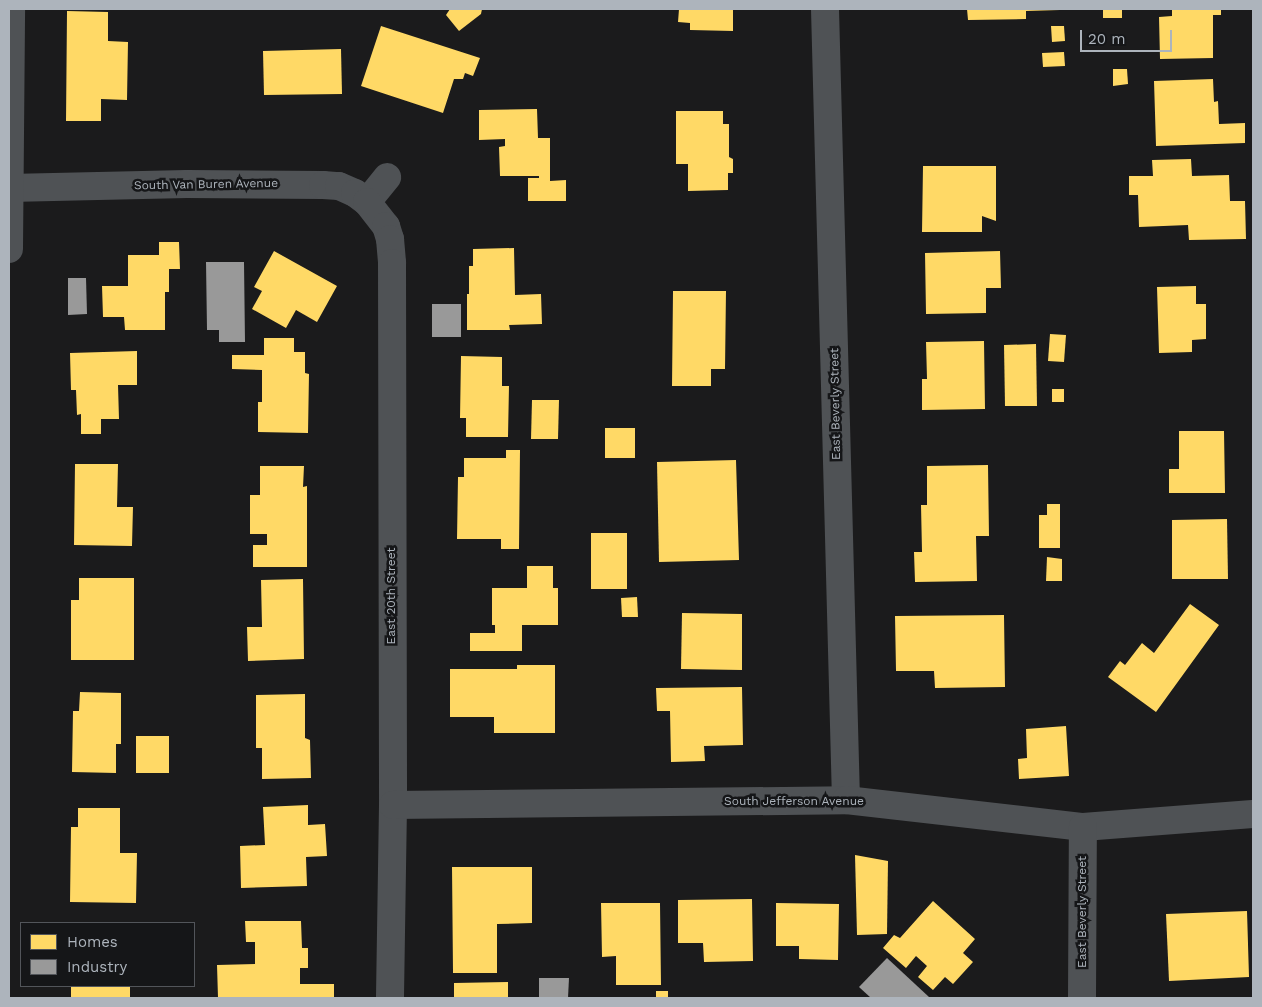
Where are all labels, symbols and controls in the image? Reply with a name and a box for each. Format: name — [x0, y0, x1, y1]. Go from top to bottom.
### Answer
scale bar — [1082, 20, 1174, 52]
text: 20 m — [1088, 30, 1126, 48]
street label: South Van Buren Avenue — [133, 177, 279, 193]
street label: East Beverly Street — [828, 348, 844, 460]
street label: East 20th Street — [385, 547, 399, 645]
street label: South Jefferson Avenue — [724, 795, 864, 809]
street label: East Beverly Street — [1076, 856, 1090, 968]
legend — [20, 922, 195, 987]
text: Homes — [67, 933, 118, 951]
text: Industry — [67, 958, 127, 976]

